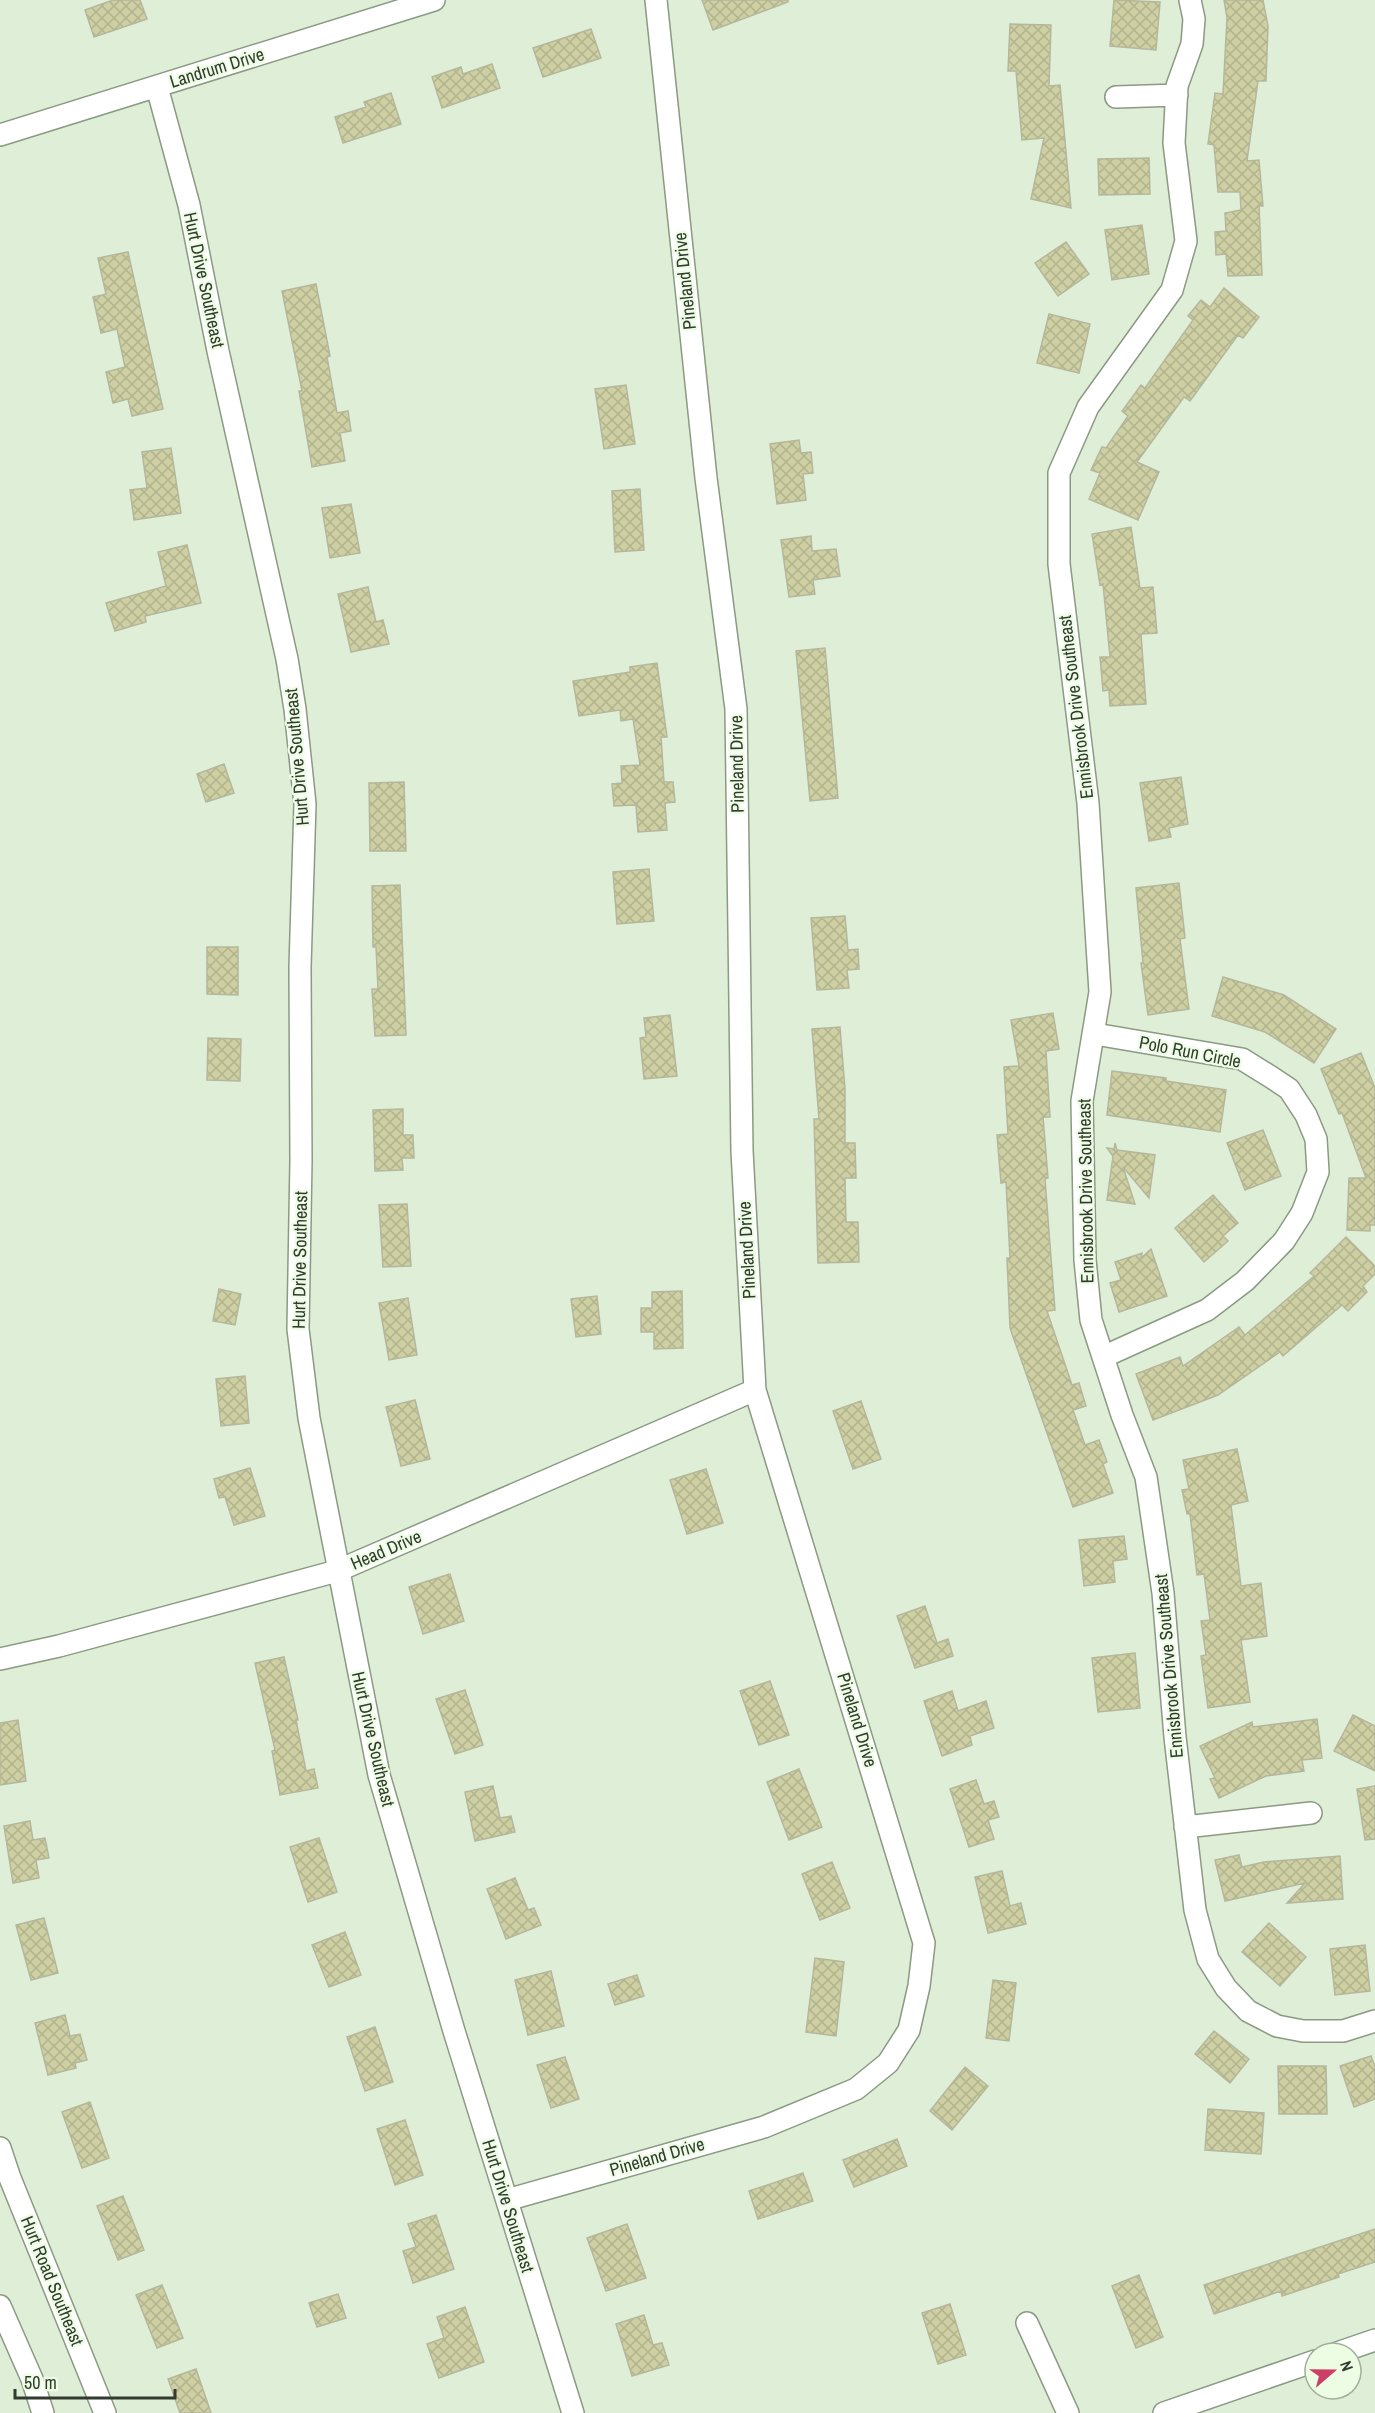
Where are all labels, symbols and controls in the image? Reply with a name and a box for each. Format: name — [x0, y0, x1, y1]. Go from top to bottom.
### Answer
street label: Landrum Drive — [167, 41, 267, 94]
street label: Hurt Drive Southeast — [178, 210, 231, 350]
street label: Pineland Drive — [667, 231, 702, 331]
street label: Ennisbrook Drive Southeast — [1052, 614, 1099, 800]
street label: Hurt Drive Southeast — [278, 687, 315, 827]
street label: Pineland Drive — [723, 715, 750, 813]
street label: Polo Run Circle — [1137, 1029, 1243, 1074]
street label: Ennisbrook Drive Southeast — [1071, 1098, 1100, 1284]
street label: Hurt Drive Southeast — [286, 1191, 313, 1329]
street label: Pineland Drive — [731, 1201, 762, 1299]
street label: Head Drive — [347, 1523, 425, 1576]
street label: Ennisbrook Drive Southeast — [1148, 1573, 1189, 1759]
street label: Hurt Drive Southeast — [346, 1669, 401, 1809]
street label: Pineland Drive — [831, 1670, 884, 1770]
street label: Pineland Drive — [606, 2131, 707, 2182]
street label: Hurt Drive Southeast — [476, 2136, 541, 2275]
street label: Hurt Road Southeast — [15, 2212, 90, 2349]
north arrow — [1303, 2341, 1363, 2401]
text: N — [1335, 2358, 1359, 2374]
scale bar — [15, 2362, 176, 2400]
text: 50 m — [24, 2370, 57, 2395]

